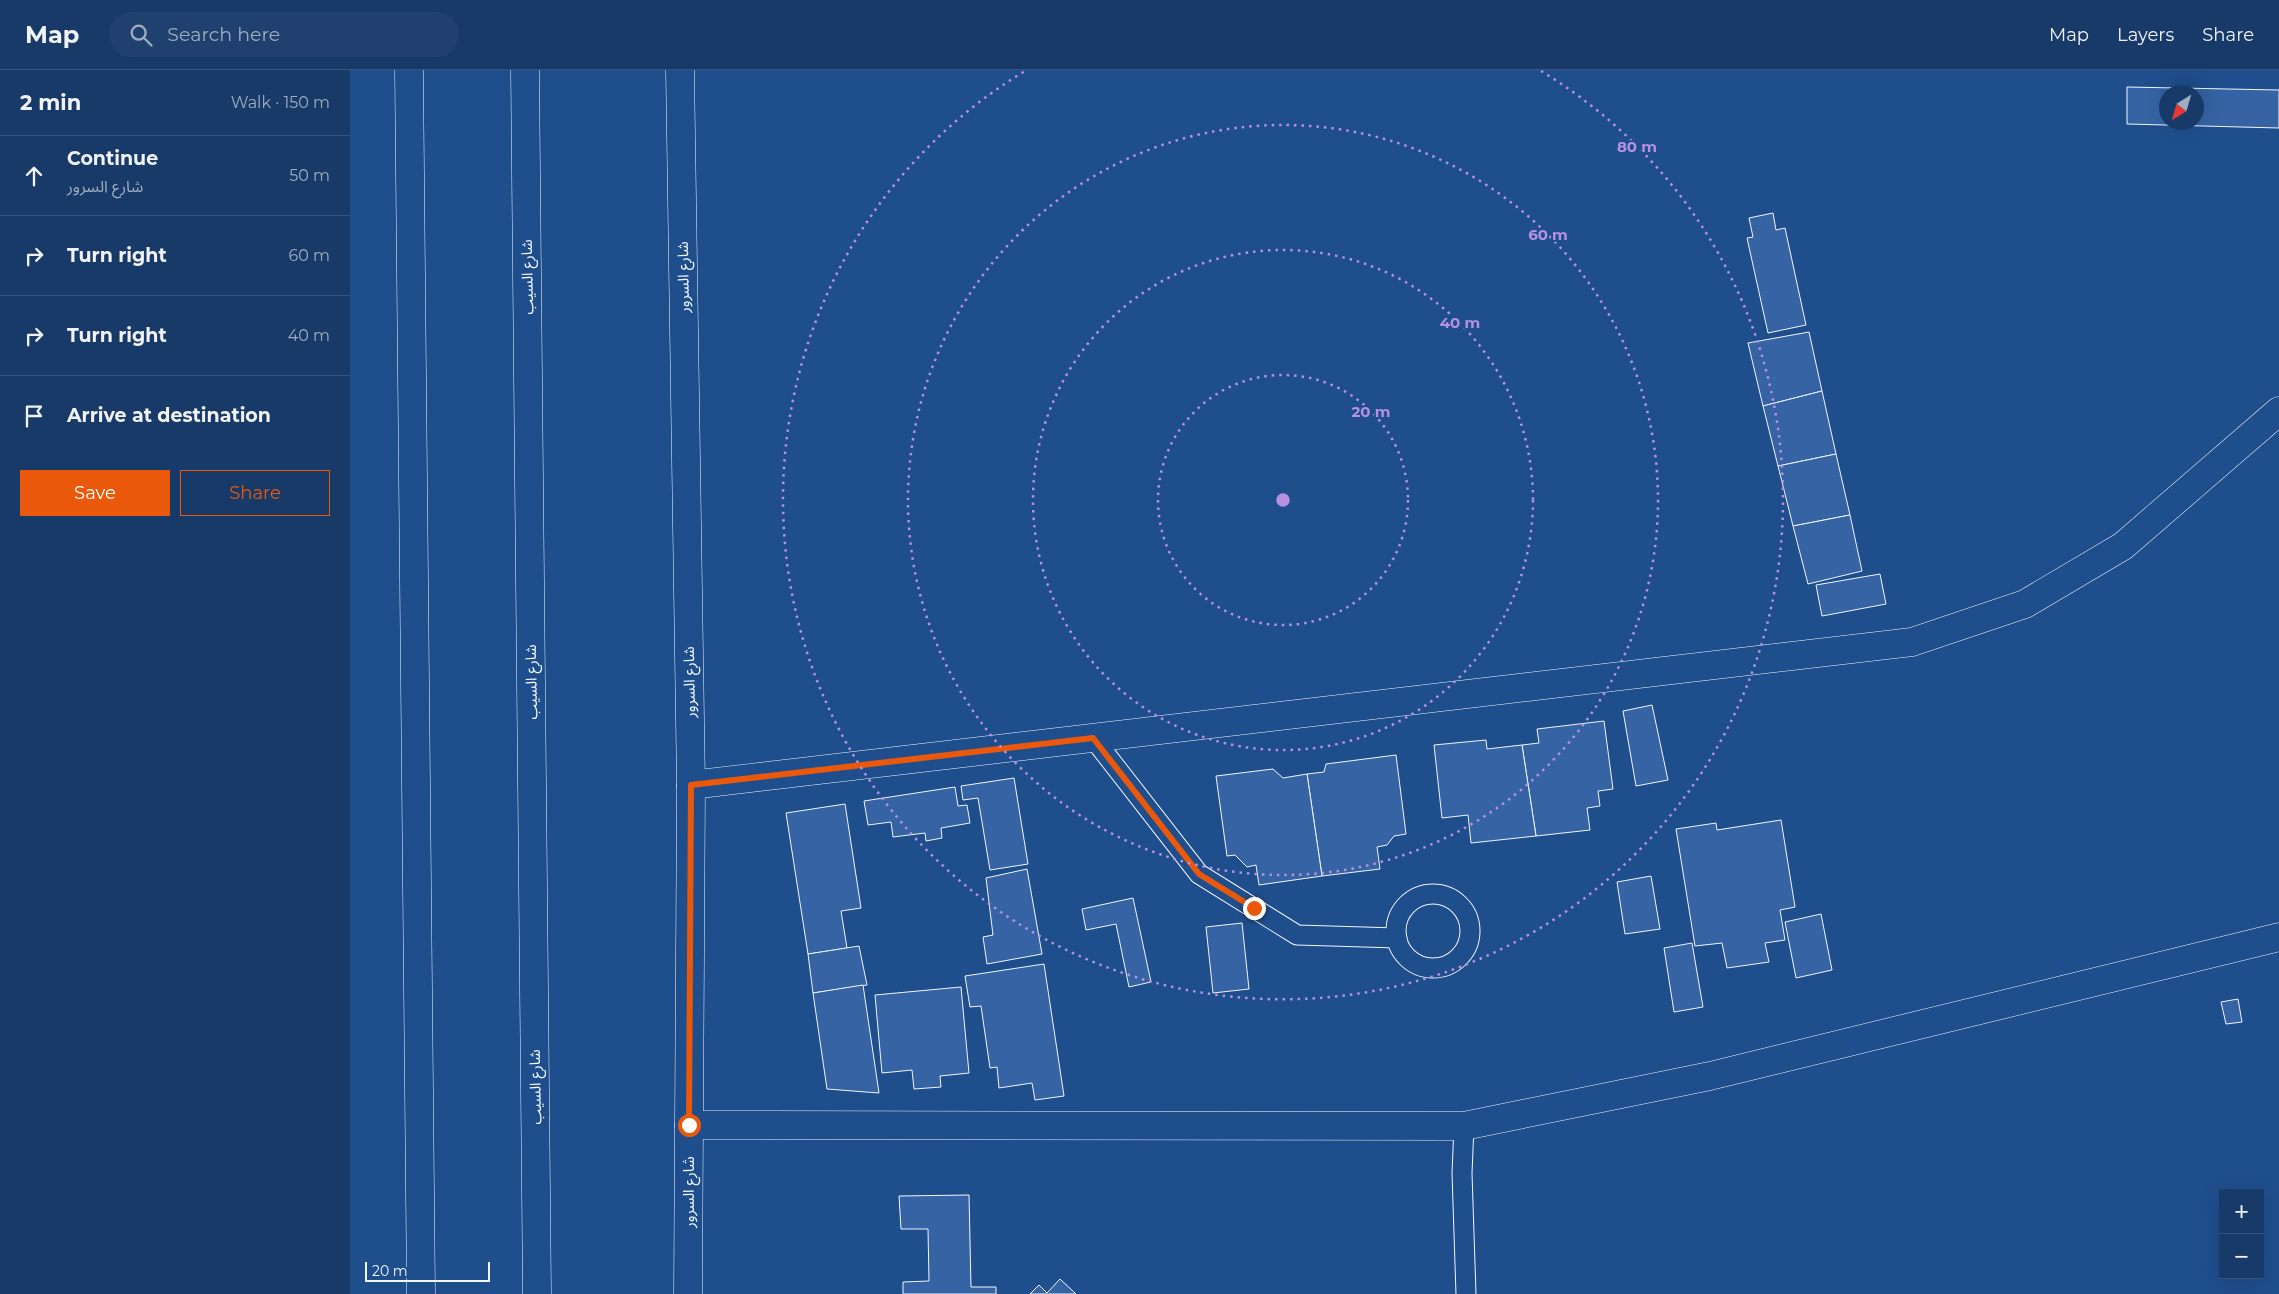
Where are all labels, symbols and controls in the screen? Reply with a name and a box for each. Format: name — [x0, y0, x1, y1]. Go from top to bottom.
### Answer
search box — [109, 12, 459, 57]
text: Map — [25, 20, 79, 49]
icon: search — [127, 21, 155, 49]
text: Search here — [167, 23, 280, 46]
text: Map — [2049, 24, 2089, 46]
text: Layers — [2117, 24, 2174, 46]
text: Share — [2202, 24, 2254, 46]
north arrow — [2159, 85, 2204, 130]
text: 2 min — [20, 90, 81, 115]
text: Walk · 150 m — [231, 93, 330, 112]
text: 80 m — [1617, 137, 1657, 156]
text: Continue — [67, 147, 158, 170]
icon: ahead — [20, 162, 48, 190]
text: 50 m — [289, 166, 330, 185]
text: شارع السرور — [67, 177, 143, 196]
text: 60 m — [1528, 225, 1568, 244]
street label: شارع السيب — [517, 239, 540, 315]
street label: شارع السرور — [673, 241, 696, 314]
icon: right — [20, 242, 48, 270]
text: Turn right — [67, 244, 167, 267]
text: 60 m — [288, 246, 330, 265]
text: 40 m — [1440, 313, 1480, 332]
icon: right — [20, 322, 48, 350]
text: Turn right — [67, 324, 167, 347]
text: 40 m — [288, 326, 330, 345]
icon: arrive — [20, 402, 48, 430]
text: 20 m — [1351, 402, 1391, 421]
text: Arrive at destination — [67, 404, 271, 427]
button: Save — [20, 470, 170, 516]
button: Share — [180, 470, 330, 516]
centre of rings — [1274, 491, 1292, 509]
street label: شارع السيب — [521, 644, 544, 720]
street label: شارع السرور — [679, 646, 702, 719]
route end — [1243, 897, 1266, 920]
street label: شارع السيب — [525, 1049, 548, 1125]
route start — [678, 1114, 701, 1137]
street label: شارع السرور — [679, 1156, 701, 1229]
map controls — [2219, 1189, 2264, 1279]
button: + — [2219, 1189, 2264, 1234]
button: − — [2219, 1234, 2264, 1279]
scale bar — [365, 1259, 490, 1282]
text: 20 m — [372, 1262, 408, 1280]

